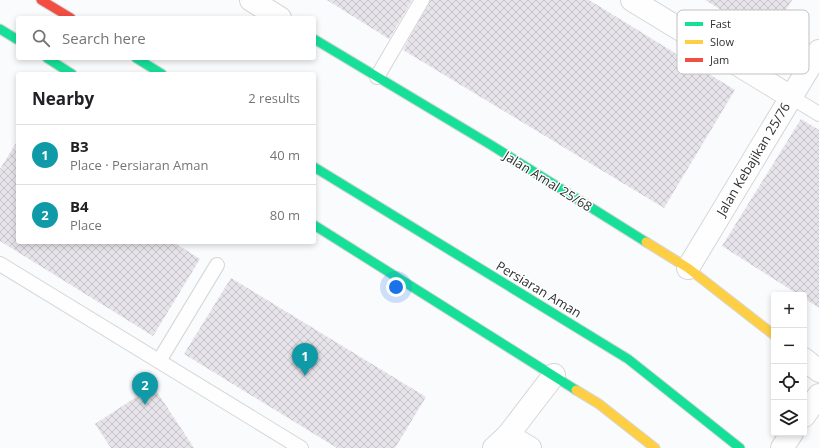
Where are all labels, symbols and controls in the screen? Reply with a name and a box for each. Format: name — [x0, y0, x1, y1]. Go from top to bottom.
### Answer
legend — [677, 10, 809, 74]
search box — [16, 16, 316, 60]
text: Fast — [710, 16, 731, 31]
icon: search — [30, 27, 52, 49]
text: Search here — [62, 28, 146, 48]
text: Slow — [710, 34, 734, 49]
text: Jam — [709, 52, 729, 67]
text: Nearby — [32, 87, 94, 110]
text: 2 results — [248, 89, 300, 107]
street label: Jalan Kebajikan 25/76 — [711, 99, 794, 221]
text: B3 — [70, 136, 89, 156]
street label: Jalan Amal 25/68 — [499, 145, 596, 215]
text: 1 — [41, 146, 49, 164]
text: 40 m — [270, 146, 300, 164]
text: Place · Persiaran Aman — [70, 156, 209, 174]
text: B4 — [70, 196, 89, 216]
text: 2 — [41, 206, 49, 224]
text: 80 m — [270, 206, 300, 224]
text: Place — [70, 216, 102, 234]
street label: Persiaran Aman — [493, 256, 585, 322]
your location — [386, 277, 406, 297]
map controls — [771, 292, 807, 436]
button: + — [771, 292, 807, 328]
button: − — [771, 328, 807, 364]
pin: 1 — [292, 343, 318, 376]
button: locate — [771, 364, 807, 400]
pin: 2 — [132, 372, 158, 405]
button: layers — [771, 400, 807, 436]

